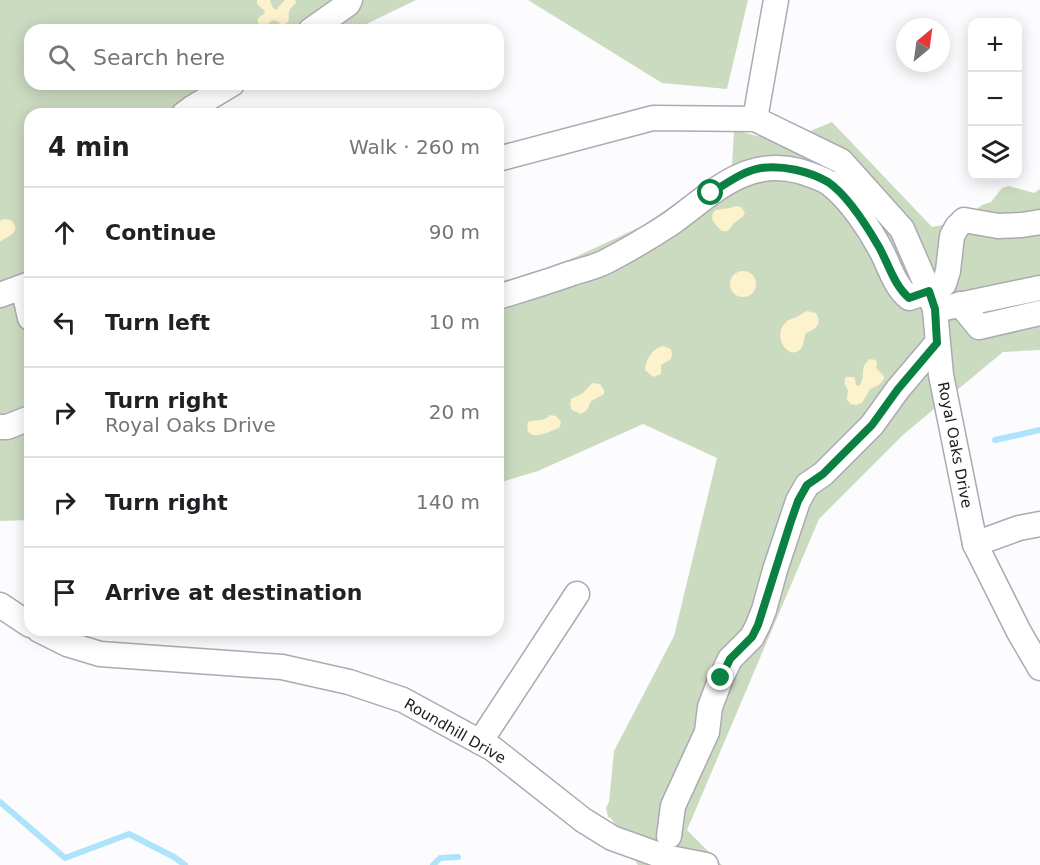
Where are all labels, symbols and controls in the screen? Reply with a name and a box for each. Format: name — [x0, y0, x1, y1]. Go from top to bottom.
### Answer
north arrow — [896, 18, 950, 72]
map controls — [968, 18, 1022, 180]
button: + — [968, 18, 1022, 72]
search box — [24, 24, 504, 90]
icon: search — [45, 41, 78, 74]
text: Search here — [93, 45, 225, 70]
button: − — [968, 72, 1022, 126]
button: layers — [968, 126, 1022, 180]
text: 4 min — [48, 132, 130, 162]
text: Walk · 260 m — [349, 135, 480, 159]
route start — [697, 179, 723, 205]
icon: ahead — [48, 216, 81, 249]
text: Continue — [105, 220, 216, 245]
text: 90 m — [429, 220, 480, 244]
icon: left — [48, 306, 81, 339]
text: Turn left — [105, 310, 210, 335]
text: 10 m — [429, 310, 480, 334]
street label: Royal Oaks Drive — [934, 380, 976, 510]
text: Turn right — [105, 388, 228, 413]
icon: right — [48, 396, 81, 429]
text: 20 m — [429, 400, 480, 424]
text: Royal Oaks Drive — [105, 413, 276, 437]
icon: right — [48, 486, 81, 519]
text: Turn right — [105, 490, 228, 515]
text: 140 m — [416, 490, 480, 514]
icon: arrive — [48, 576, 81, 609]
text: Arrive at destination — [105, 580, 362, 605]
route end — [707, 664, 733, 690]
street label: Roundhill Drive — [401, 695, 509, 767]

